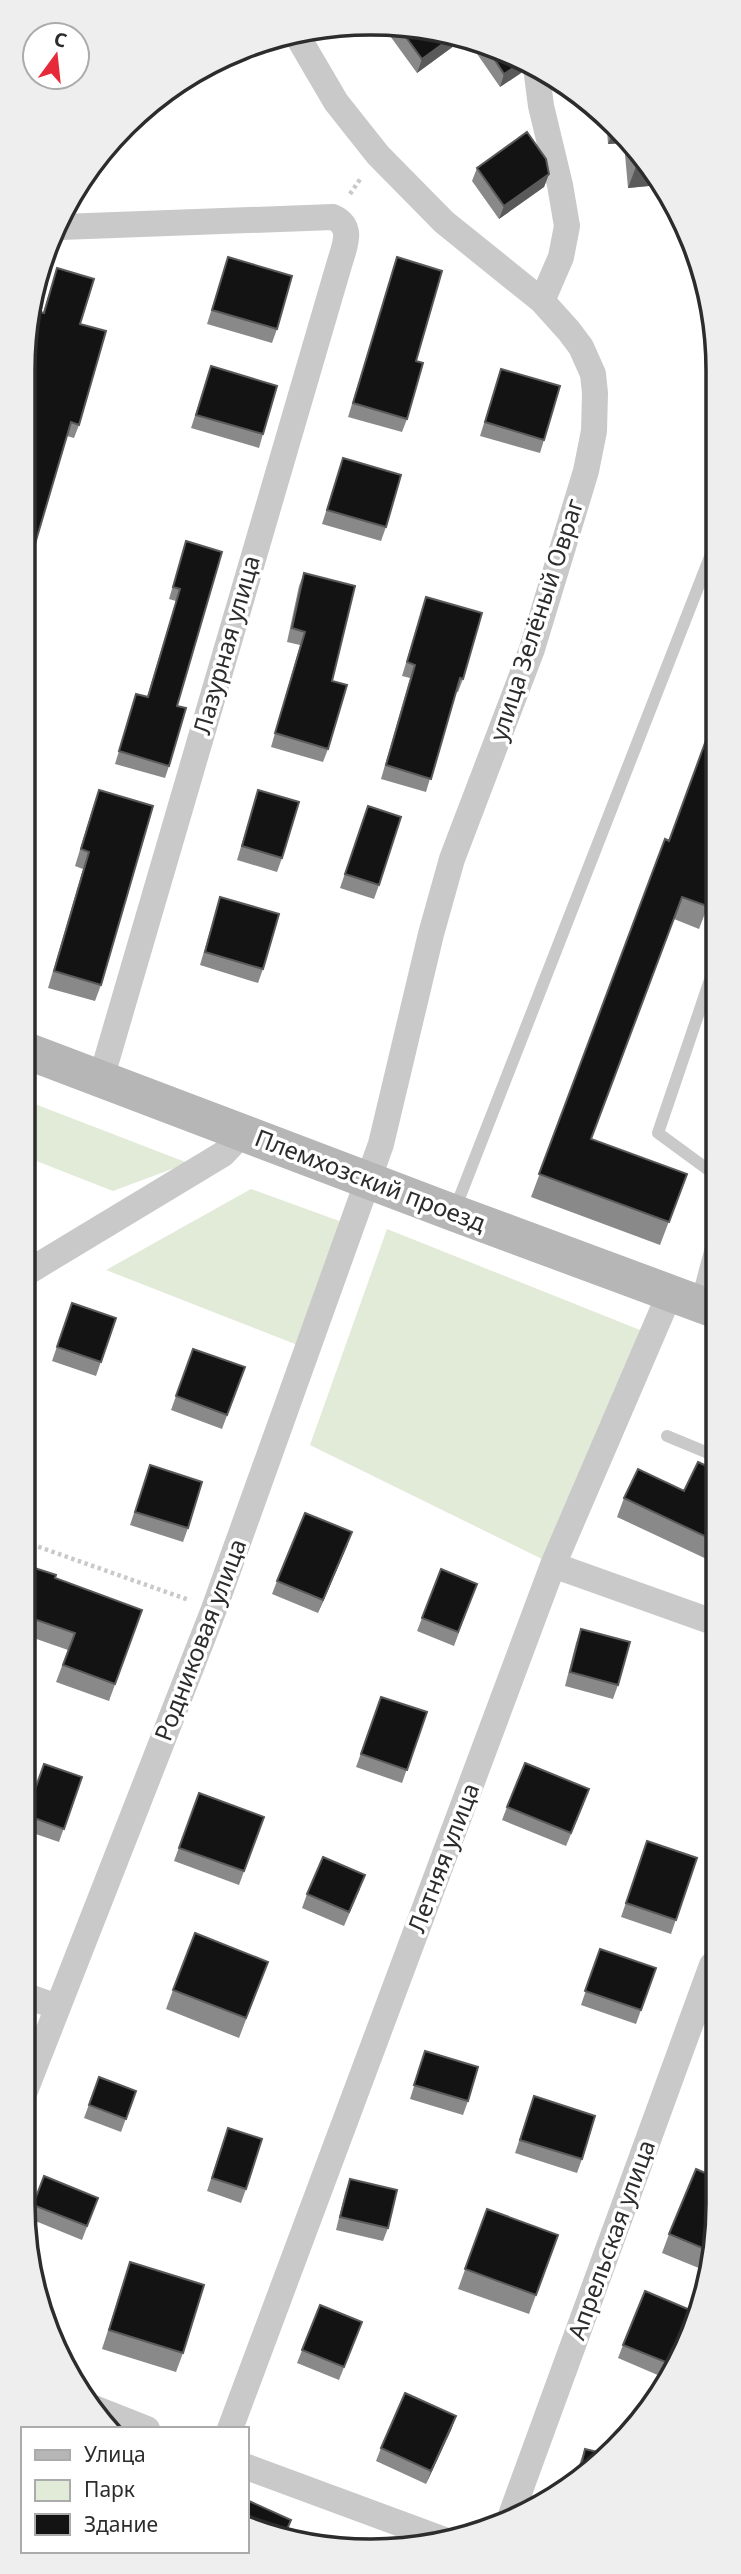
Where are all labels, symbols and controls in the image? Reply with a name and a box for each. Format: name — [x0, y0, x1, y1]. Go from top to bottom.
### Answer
north arrow — [21, 21, 91, 91]
text: С — [51, 25, 70, 54]
street label: улица Зелёный Овраг — [481, 494, 591, 745]
street label: Лазурная улица — [184, 551, 267, 738]
street label: Племхозский проезд — [250, 1120, 491, 1239]
street label: Родниковая улица — [146, 1534, 253, 1745]
street label: Летняя улица — [399, 1778, 486, 1937]
street label: Апрельская улица — [559, 2135, 662, 2344]
legend — [21, 2427, 248, 2553]
text: Улица — [84, 2440, 146, 2468]
text: Парк — [84, 2475, 135, 2503]
text: Здание — [84, 2510, 158, 2538]

